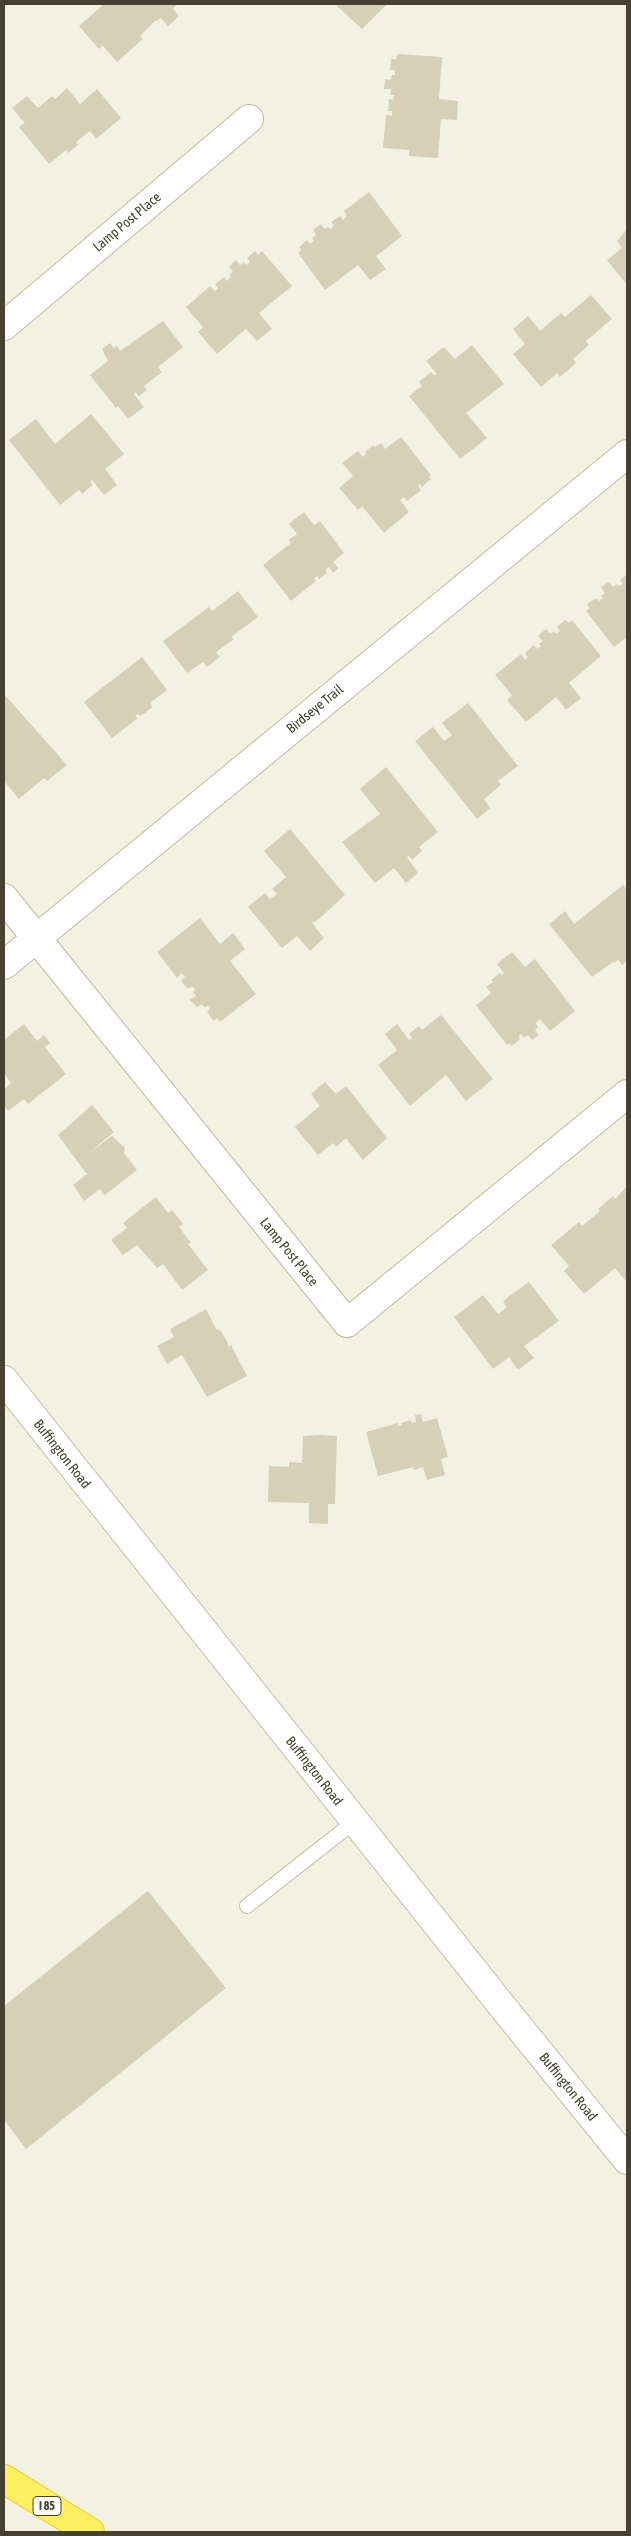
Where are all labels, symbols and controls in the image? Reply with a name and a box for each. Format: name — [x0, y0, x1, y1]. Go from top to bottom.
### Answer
street label: Lamp Post Place — [90, 189, 164, 255]
street label: Birdseye Trail — [283, 681, 347, 737]
street label: Lamp Post Place — [256, 1214, 322, 1290]
street label: Buffington Road — [30, 1416, 94, 1492]
street label: Buffington Road — [282, 1733, 346, 1809]
street label: Buffington Road — [535, 2049, 601, 2125]
road number: I 85 — [33, 2496, 61, 2516]

